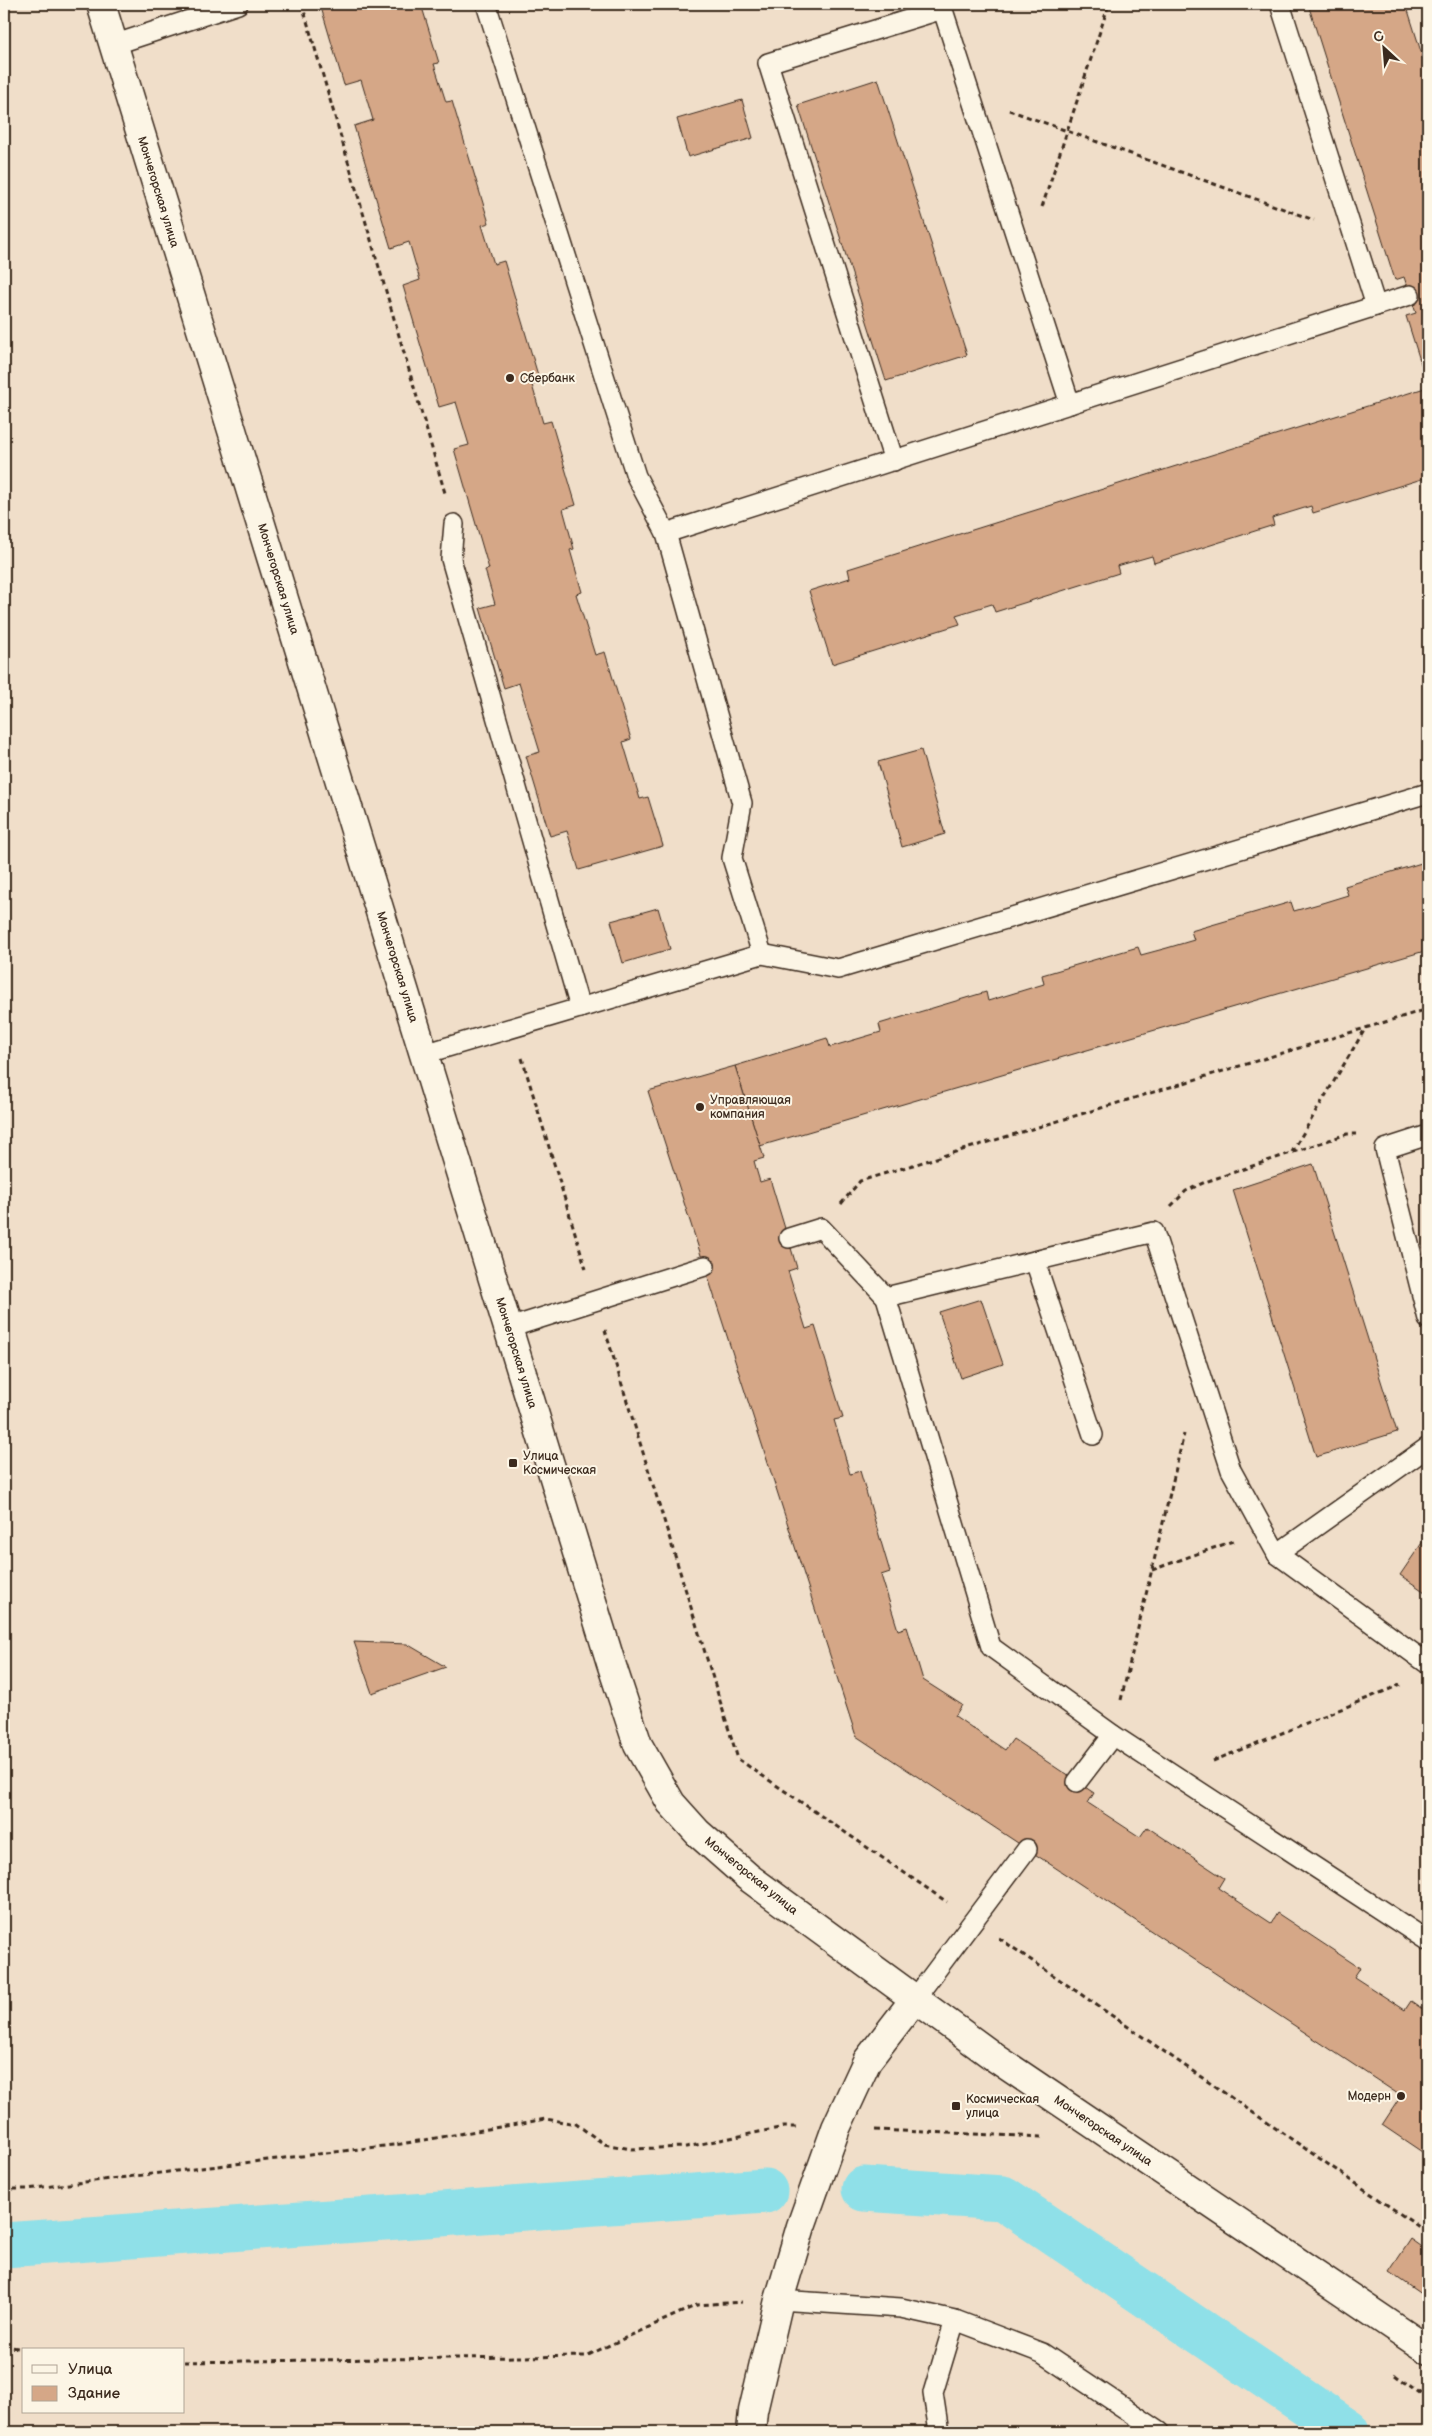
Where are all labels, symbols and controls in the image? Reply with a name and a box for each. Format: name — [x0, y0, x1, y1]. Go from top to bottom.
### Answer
north arrow — [1360, 22, 1410, 72]
text: С — [1370, 27, 1387, 47]
street label: Мончегорская улица — [134, 134, 182, 250]
place label: Сбербанк — [520, 371, 576, 386]
marker: Сбербанк — [504, 372, 516, 384]
street label: Мончегорская улица — [254, 521, 302, 637]
street label: Мончегорская улица — [373, 909, 421, 1025]
place label: Управляющая компания — [710, 1093, 791, 1122]
marker: Управляющая компания — [694, 1101, 706, 1113]
street label: Мончегорская улица — [492, 1295, 540, 1411]
place label: Улица Космическая — [523, 1449, 597, 1478]
marker: Улица Космическая — [507, 1457, 519, 1469]
street label: Мончегорская улица — [701, 1834, 801, 1918]
place label: Модерн — [1347, 2089, 1391, 2104]
marker: Модерн — [1395, 2090, 1407, 2102]
place label: Космическая улица — [966, 2092, 1040, 2121]
street label: Мончегорская улица — [1051, 2092, 1155, 2170]
marker: Космическая улица — [950, 2100, 962, 2112]
legend — [22, 2348, 185, 2414]
text: Улица — [68, 2360, 113, 2379]
text: Здание — [68, 2384, 120, 2403]

